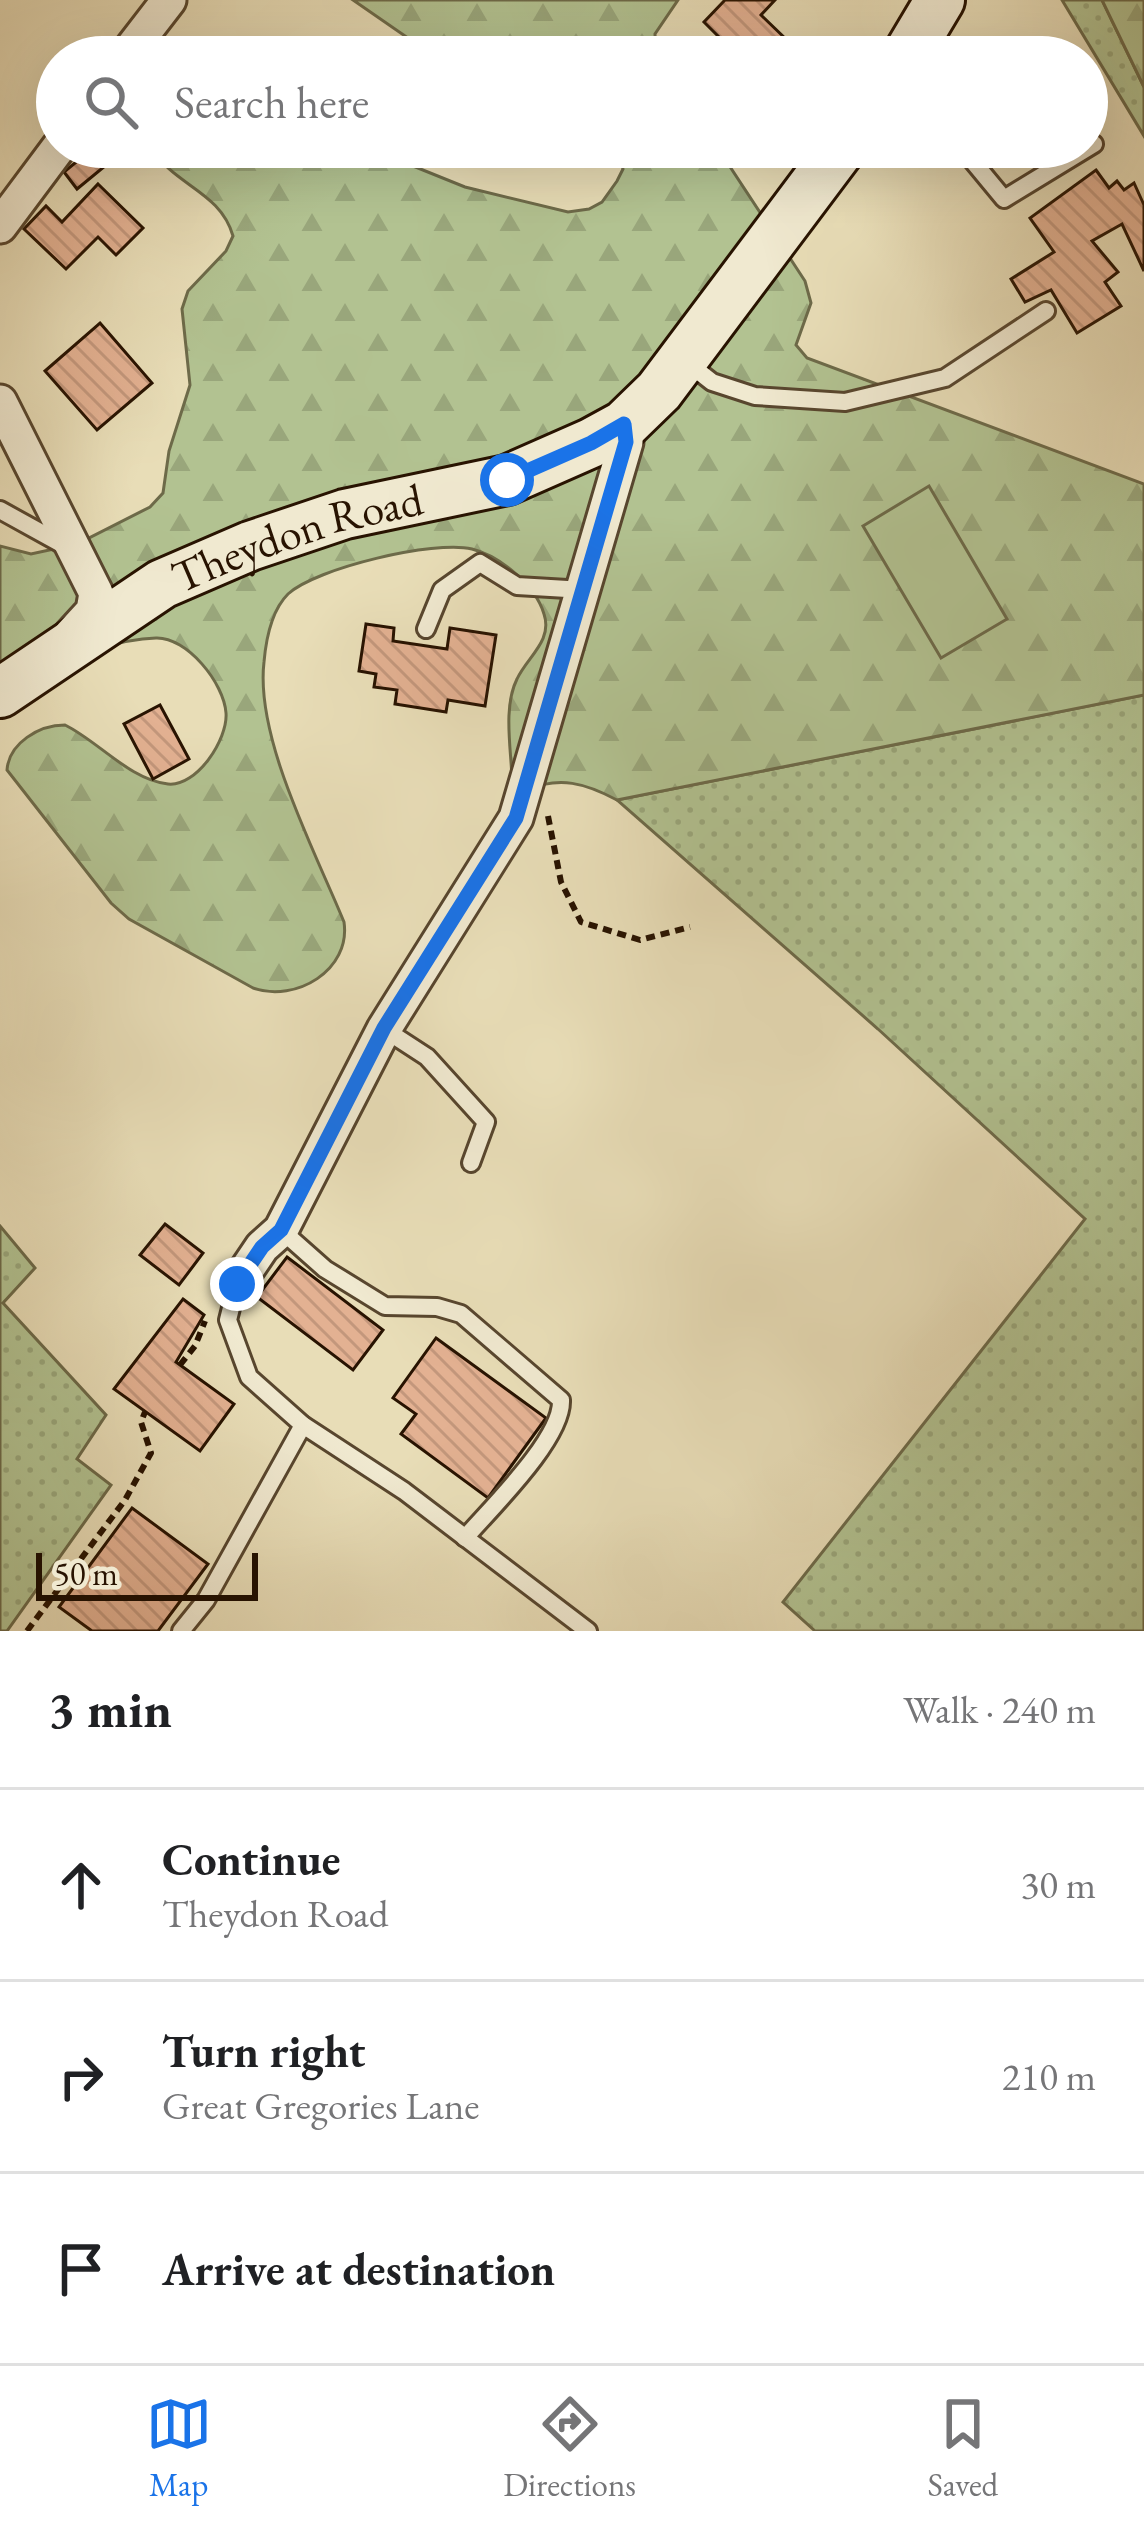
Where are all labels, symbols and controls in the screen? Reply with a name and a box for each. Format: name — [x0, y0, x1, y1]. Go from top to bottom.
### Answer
search box — [36, 36, 1108, 168]
icon: search — [78, 69, 144, 135]
text: Search here — [174, 73, 369, 131]
route start — [480, 453, 534, 507]
street label: Theydon Road — [162, 469, 428, 605]
route end — [210, 1257, 264, 1311]
scale bar — [36, 1547, 258, 1600]
text: 50 m — [54, 1552, 118, 1595]
text: 3 min — [48, 1676, 172, 1742]
text: Walk · 240 m — [903, 1684, 1096, 1735]
text: Continue — [162, 1830, 340, 1888]
icon: ahead — [48, 1852, 114, 1918]
text: 30 m — [1020, 1859, 1096, 1910]
text: Theydon Road — [162, 1888, 389, 1939]
text: Turn right — [162, 2022, 365, 2080]
icon: right — [48, 2044, 114, 2110]
text: 210 m — [1002, 2051, 1096, 2102]
text: Great Gregories Lane — [162, 2080, 480, 2131]
icon: arrive — [48, 2236, 114, 2302]
text: Arrive at destination — [162, 2240, 555, 2298]
tab: Map — [146, 2391, 212, 2506]
tab: Directions — [503, 2391, 636, 2506]
tab: Saved — [928, 2391, 998, 2506]

